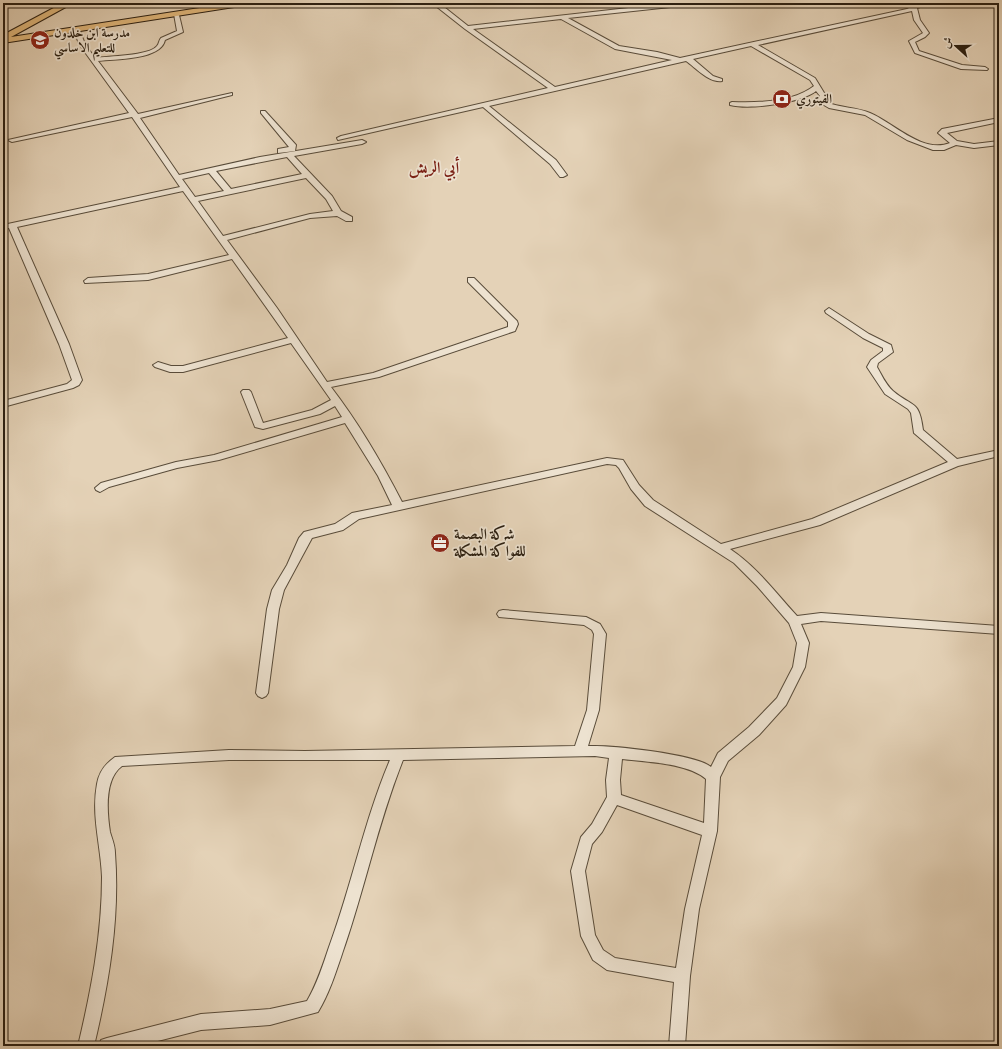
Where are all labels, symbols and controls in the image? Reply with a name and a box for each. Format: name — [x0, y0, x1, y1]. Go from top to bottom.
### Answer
place label: مدرسة ابن خلدون للتعليم الاساسي — [54, 25, 130, 61]
north arrow — [936, 26, 976, 66]
school or university icon: مدرسة ابن خلدون للتعليم الاساسي — [29, 29, 51, 51]
text: ش — [939, 35, 956, 50]
bank icon: الفيتوري — [771, 88, 793, 110]
place label: الفيتوري — [796, 91, 832, 110]
district label: أبي الريش — [409, 156, 460, 181]
place label: شركة البصمة للفواكة المشكلة — [453, 525, 525, 561]
office icon: شركة البصمة للفواكة المشكلة — [429, 532, 451, 554]

